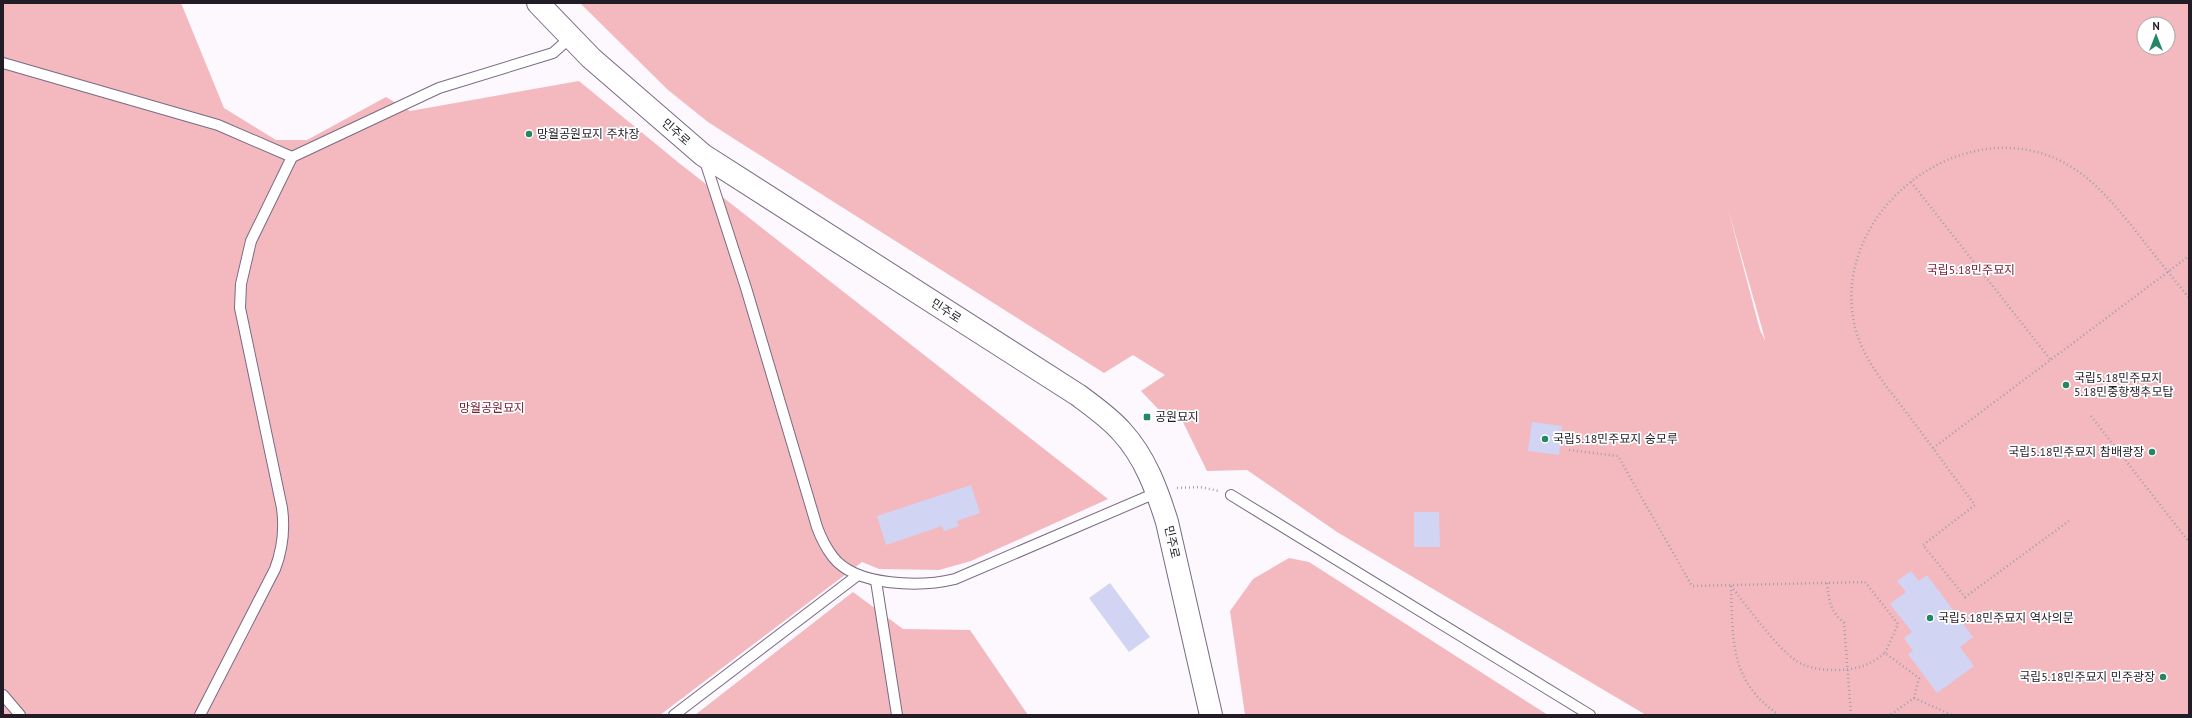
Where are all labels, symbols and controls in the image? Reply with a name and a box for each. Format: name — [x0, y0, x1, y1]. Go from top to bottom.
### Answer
north arrow — [2136, 16, 2176, 56]
text: N — [2152, 19, 2160, 33]
street label: 민주로 — [659, 115, 694, 148]
place label: 망월공원묘지 주차장 — [537, 126, 640, 141]
marker: 망월공원묘지 주차장 — [524, 129, 534, 139]
park label: 국립5.18민주묘지 — [1927, 262, 2015, 277]
street label: 민주로 — [928, 295, 964, 326]
place label: 국립5.18민주묘지 5.18민중항쟁추모탑 — [2074, 370, 2173, 399]
marker: 국립5.18민주묘지 5.18민중항쟁추모탑 — [2061, 380, 2071, 390]
park label: 망월공원묘지 — [459, 400, 525, 415]
place label: 공원묘지 — [1155, 409, 1199, 424]
marker: 공원묘지 — [1142, 412, 1152, 422]
place label: 국립5.18민주묘지 숭모루 — [1553, 431, 1678, 446]
marker: 국립5.18민주묘지 숭모루 — [1540, 434, 1550, 444]
place label: 국립5.18민주묘지 참배광장 — [2008, 444, 2144, 459]
marker: 국립5.18민주묘지 참배광장 — [2147, 447, 2157, 457]
street label: 민주로 — [1161, 524, 1184, 560]
place label: 국립5.18민주묘지 역사의문 — [1938, 610, 2074, 625]
marker: 국립5.18민주묘지 역사의문 — [1925, 613, 1935, 623]
place label: 국립5.18민주묘지 민주광장 — [2019, 669, 2155, 684]
marker: 국립5.18민주묘지 민주광장 — [2158, 672, 2168, 682]

